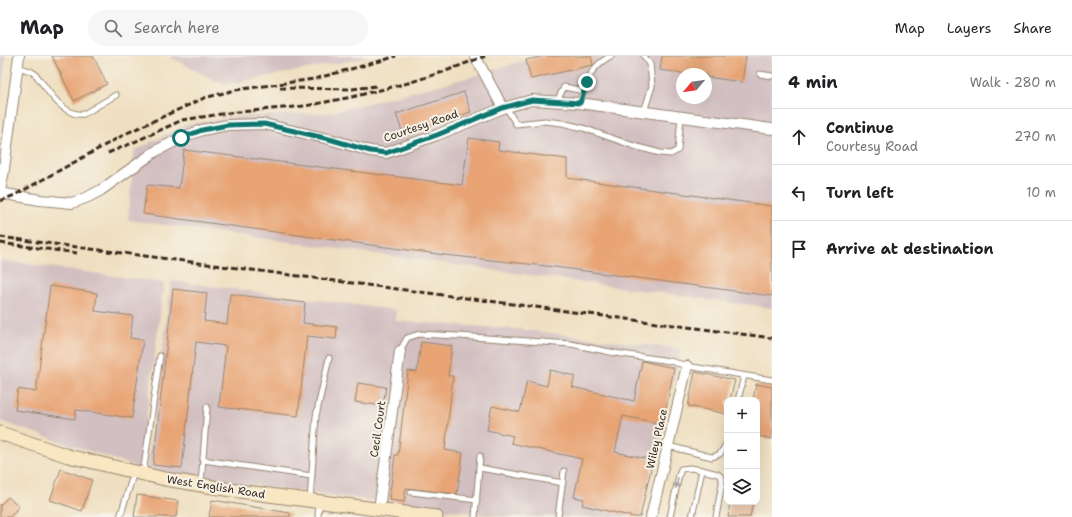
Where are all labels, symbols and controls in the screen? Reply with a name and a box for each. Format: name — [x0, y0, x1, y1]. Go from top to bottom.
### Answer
search box — [88, 10, 368, 46]
text: Map — [20, 15, 64, 40]
icon: search — [102, 17, 124, 39]
text: Search here — [134, 18, 220, 38]
text: Map — [895, 19, 925, 37]
text: Layers — [947, 19, 991, 37]
text: Share — [1013, 19, 1052, 37]
north arrow — [676, 68, 712, 104]
text: 4 min — [788, 71, 838, 93]
route end — [578, 73, 596, 91]
text: Walk · 280 m — [970, 74, 1056, 91]
street label: Courtesy Road — [382, 106, 460, 146]
text: Continue — [826, 118, 894, 138]
icon: ahead — [788, 126, 810, 148]
text: 270 m — [1014, 128, 1056, 145]
route start — [172, 129, 190, 147]
text: Courtesy Road — [826, 138, 918, 155]
icon: left — [788, 182, 810, 204]
text: Turn left — [826, 183, 894, 203]
text: 10 m — [1026, 184, 1056, 201]
icon: arrive — [788, 238, 810, 260]
text: Arrive at destination — [826, 239, 994, 259]
map controls — [724, 397, 760, 505]
button: + — [724, 397, 760, 433]
street label: Cecil Court — [367, 399, 389, 458]
street label: Wiley Place — [643, 408, 671, 470]
button: − — [724, 433, 760, 469]
button: layers — [724, 469, 760, 505]
street label: West English Road — [166, 472, 266, 502]
one-way arrow — [674, 477, 680, 489]

